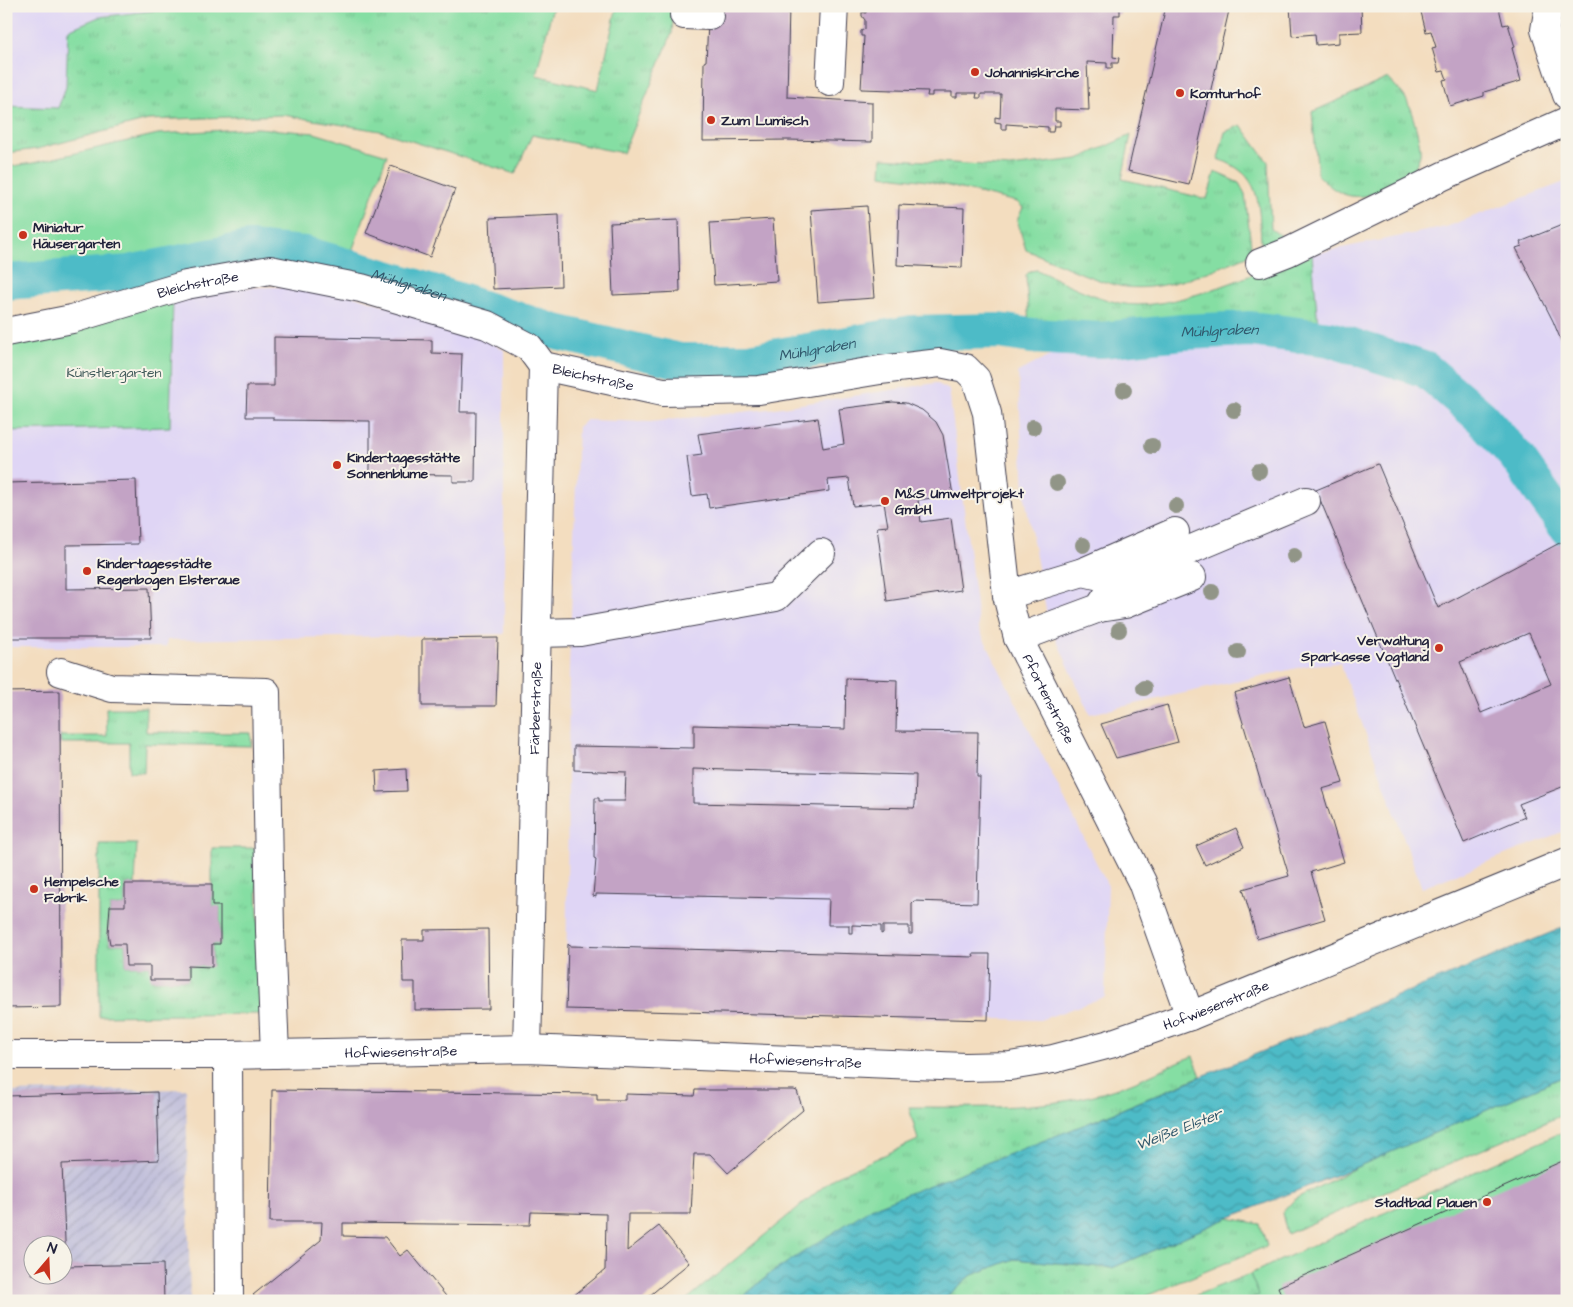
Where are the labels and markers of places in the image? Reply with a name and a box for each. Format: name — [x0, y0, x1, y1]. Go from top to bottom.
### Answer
place label: Johanniskirche — [984, 63, 1080, 83]
marker: Johanniskirche — [969, 66, 981, 78]
place label: Komturhof — [1190, 84, 1262, 104]
marker: Komturhof — [1174, 87, 1186, 99]
place label: Zum Lumisch — [721, 111, 809, 131]
marker: Zum Lumisch — [705, 114, 717, 126]
place label: Miniatur Häusergarten — [33, 218, 120, 255]
marker: Miniatur Häusergarten — [17, 229, 29, 241]
place label: Kindertagesstätte Sonnenblume — [346, 448, 461, 484]
marker: Kindertagesstätte Sonnenblume — [331, 459, 343, 471]
place label: M&S Umweltprojekt GmbH — [895, 484, 1024, 520]
marker: M&S Umweltprojekt GmbH — [879, 495, 891, 507]
place label: Kindertagesstädte Regenbogen Elsteraue — [97, 554, 240, 591]
marker: Kindertagesstädte Regenbogen Elsteraue — [81, 565, 93, 577]
place label: Verwaltung Sparkasse Vogtland — [1300, 631, 1430, 668]
marker: Verwaltung Sparkasse Vogtland — [1433, 642, 1445, 654]
place label: Hempelsche Fabrik — [44, 872, 119, 908]
marker: Hempelsche Fabrik — [28, 883, 40, 895]
place label: Stadtbad Plauen — [1374, 1193, 1477, 1213]
marker: Stadtbad Plauen — [1481, 1196, 1493, 1208]

